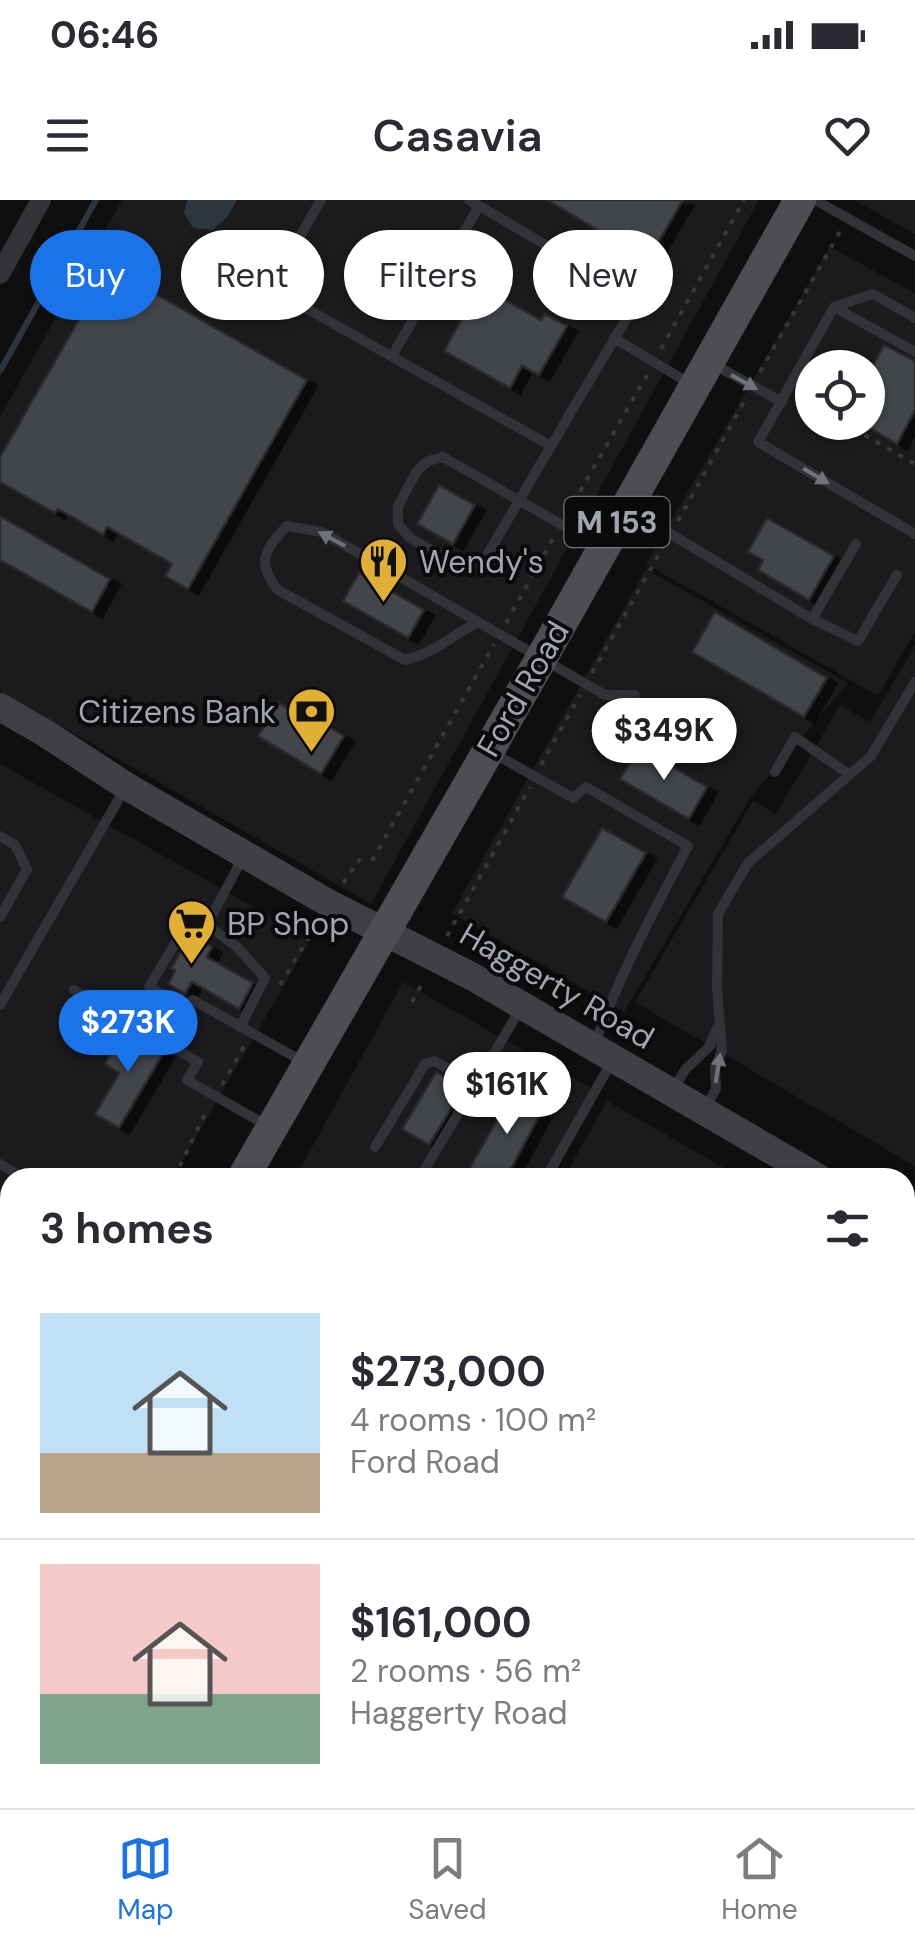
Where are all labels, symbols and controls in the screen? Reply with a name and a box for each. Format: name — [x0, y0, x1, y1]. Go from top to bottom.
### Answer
text: 06:46 — [50, 10, 159, 60]
text: Casavia — [372, 106, 543, 165]
icon: menu — [40, 108, 95, 163]
icon: heart — [820, 108, 875, 163]
chip: Buy — [30, 230, 161, 320]
chip: Rent — [181, 230, 324, 320]
chip: Filters — [344, 230, 513, 320]
chip: New — [533, 230, 673, 320]
map controls — [795, 350, 885, 440]
button: locate — [795, 350, 885, 440]
one-way arrow — [730, 373, 759, 390]
one-way arrow — [802, 466, 830, 484]
road number: M 153 — [564, 497, 670, 547]
one-way arrow — [317, 531, 346, 548]
restaurant icon: Wendy's — [358, 536, 410, 604]
place label: Wendy's — [419, 541, 544, 583]
street label: Ford Road — [467, 614, 579, 764]
bank icon: Citizens Bank — [285, 686, 337, 754]
place label: Citizens Bank — [78, 691, 276, 733]
pin: $349K — [594, 698, 734, 783]
text: $349K — [614, 709, 714, 751]
supermarket icon: BP Shop — [166, 898, 218, 966]
place label: BP Shop — [227, 903, 349, 945]
street label: Haggerty Road — [452, 913, 662, 1059]
pin: $273K — [58, 990, 198, 1075]
text: $273K — [81, 1001, 175, 1043]
pin: $161K — [437, 1052, 577, 1137]
one-way arrow — [711, 1052, 727, 1083]
text: $161K — [465, 1063, 549, 1105]
text: 3 homes — [40, 1201, 214, 1256]
icon: filters — [820, 1201, 875, 1256]
text: $273,000 — [350, 1344, 546, 1399]
icon: home — [120, 1353, 240, 1473]
text: 4 rooms · 100 m² — [350, 1399, 596, 1441]
text: Ford Road — [350, 1441, 500, 1483]
text: $161,000 — [350, 1595, 532, 1650]
icon: home — [120, 1604, 240, 1724]
text: 2 rooms · 56 m² — [350, 1650, 581, 1692]
text: Haggerty Road — [350, 1692, 568, 1734]
tab: Map — [117, 1831, 174, 1928]
tab: Saved — [408, 1831, 487, 1928]
tab: Home — [721, 1831, 798, 1928]

